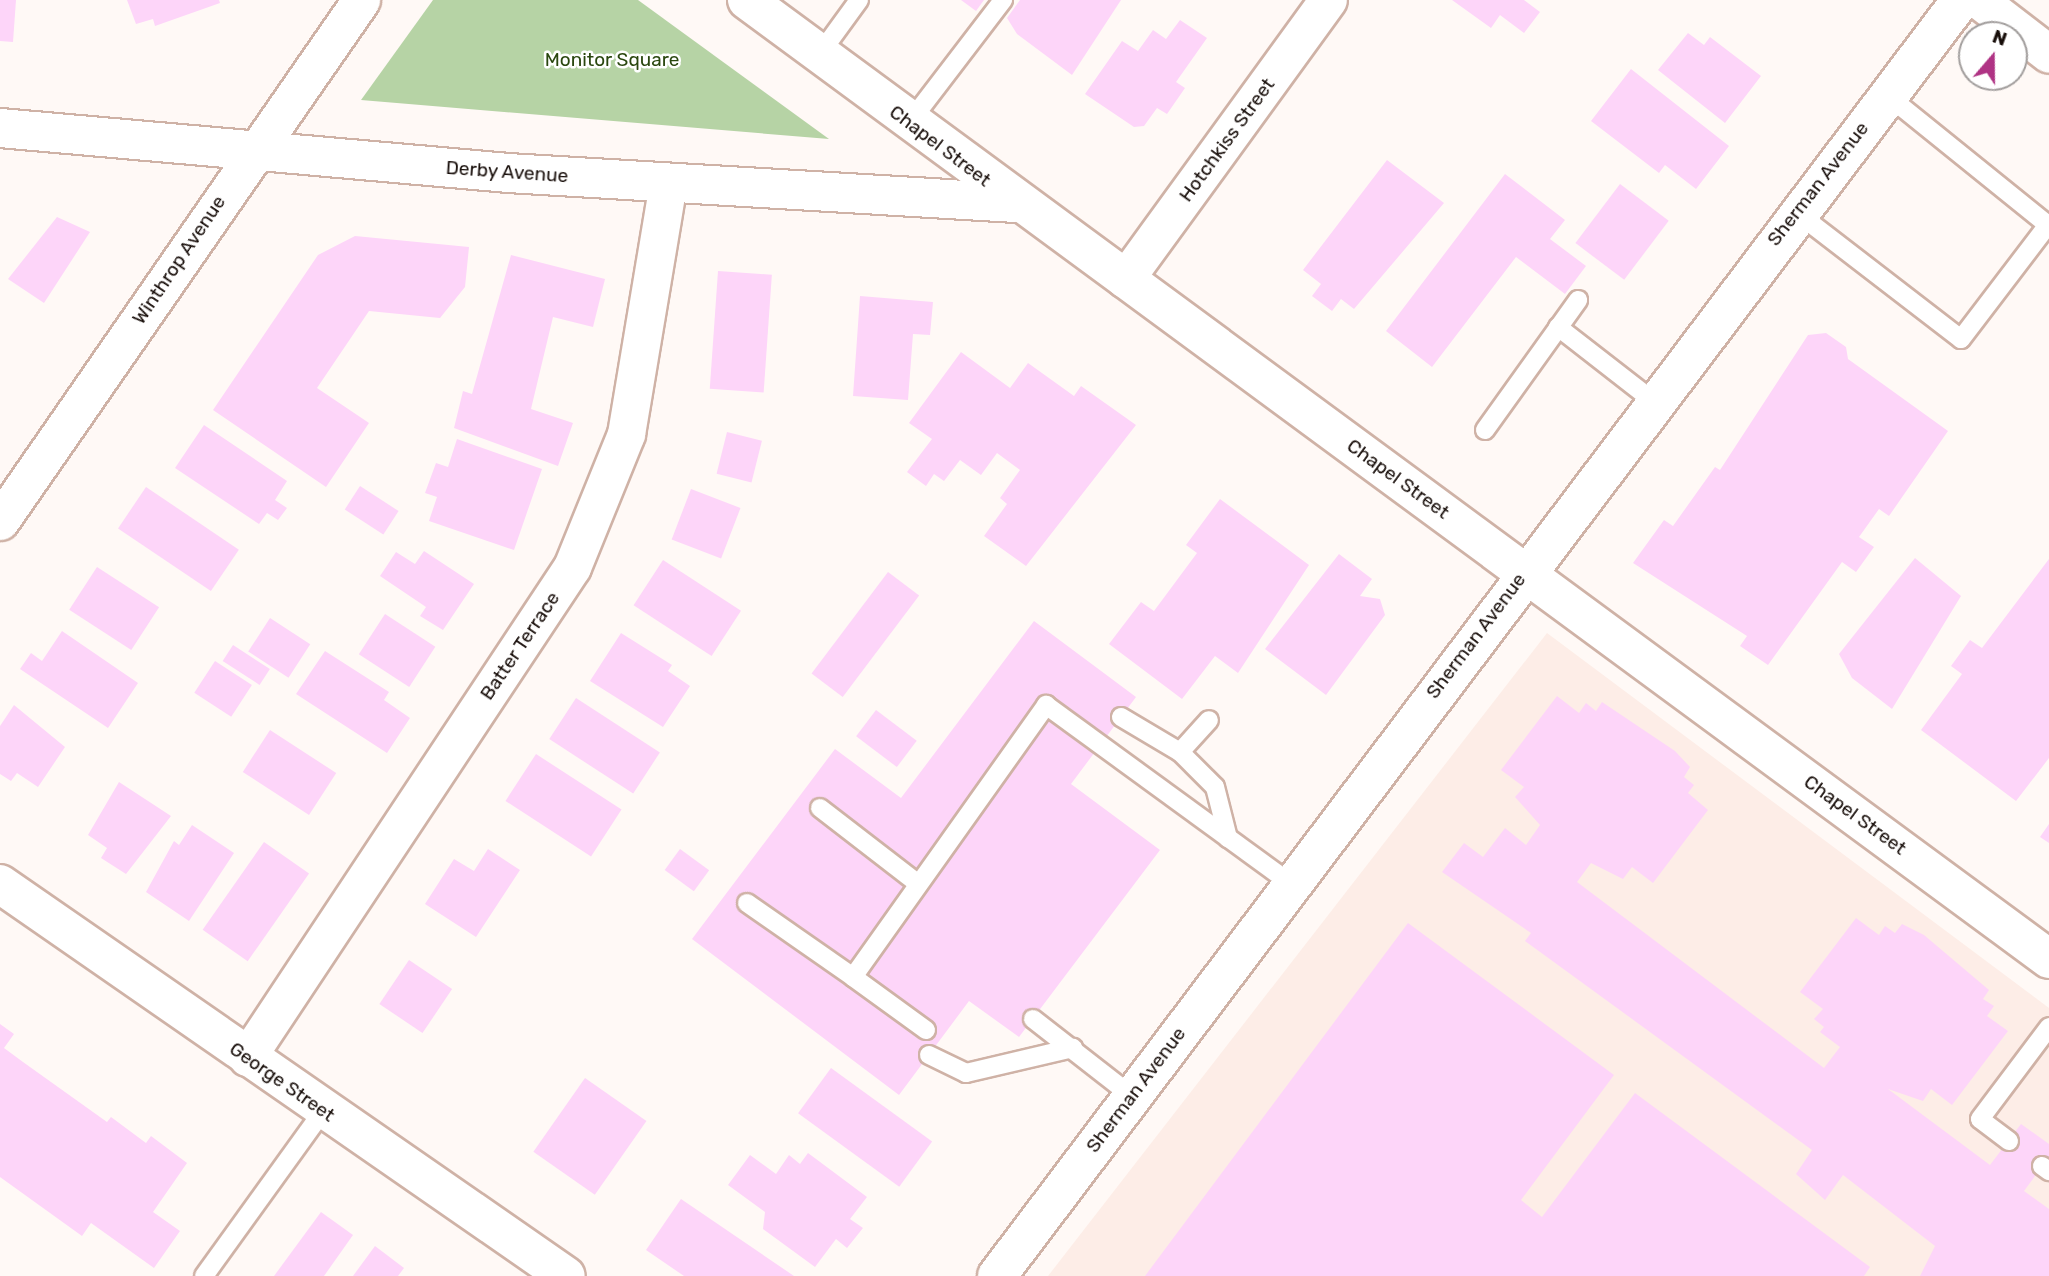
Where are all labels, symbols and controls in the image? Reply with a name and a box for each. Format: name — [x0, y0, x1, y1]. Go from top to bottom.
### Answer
north arrow — [1958, 21, 2028, 91]
text: N — [1989, 25, 2010, 51]
park label: Monitor Square — [544, 49, 680, 71]
street label: Hotchkiss Street — [1175, 74, 1279, 206]
street label: Chapel Street — [885, 101, 995, 191]
street label: Sherman Avenue — [1762, 117, 1874, 251]
street label: Derby Avenue — [445, 156, 569, 188]
street label: Winthrop Avenue — [127, 191, 231, 329]
street label: Chapel Street — [1342, 434, 1454, 524]
street label: Sherman Avenue — [1421, 569, 1531, 703]
street label: Batter Terrace — [475, 587, 565, 705]
street label: Chapel Street — [1799, 770, 1911, 860]
street label: Sherman Avenue — [1081, 1023, 1191, 1157]
street label: George Street — [225, 1037, 339, 1127]

